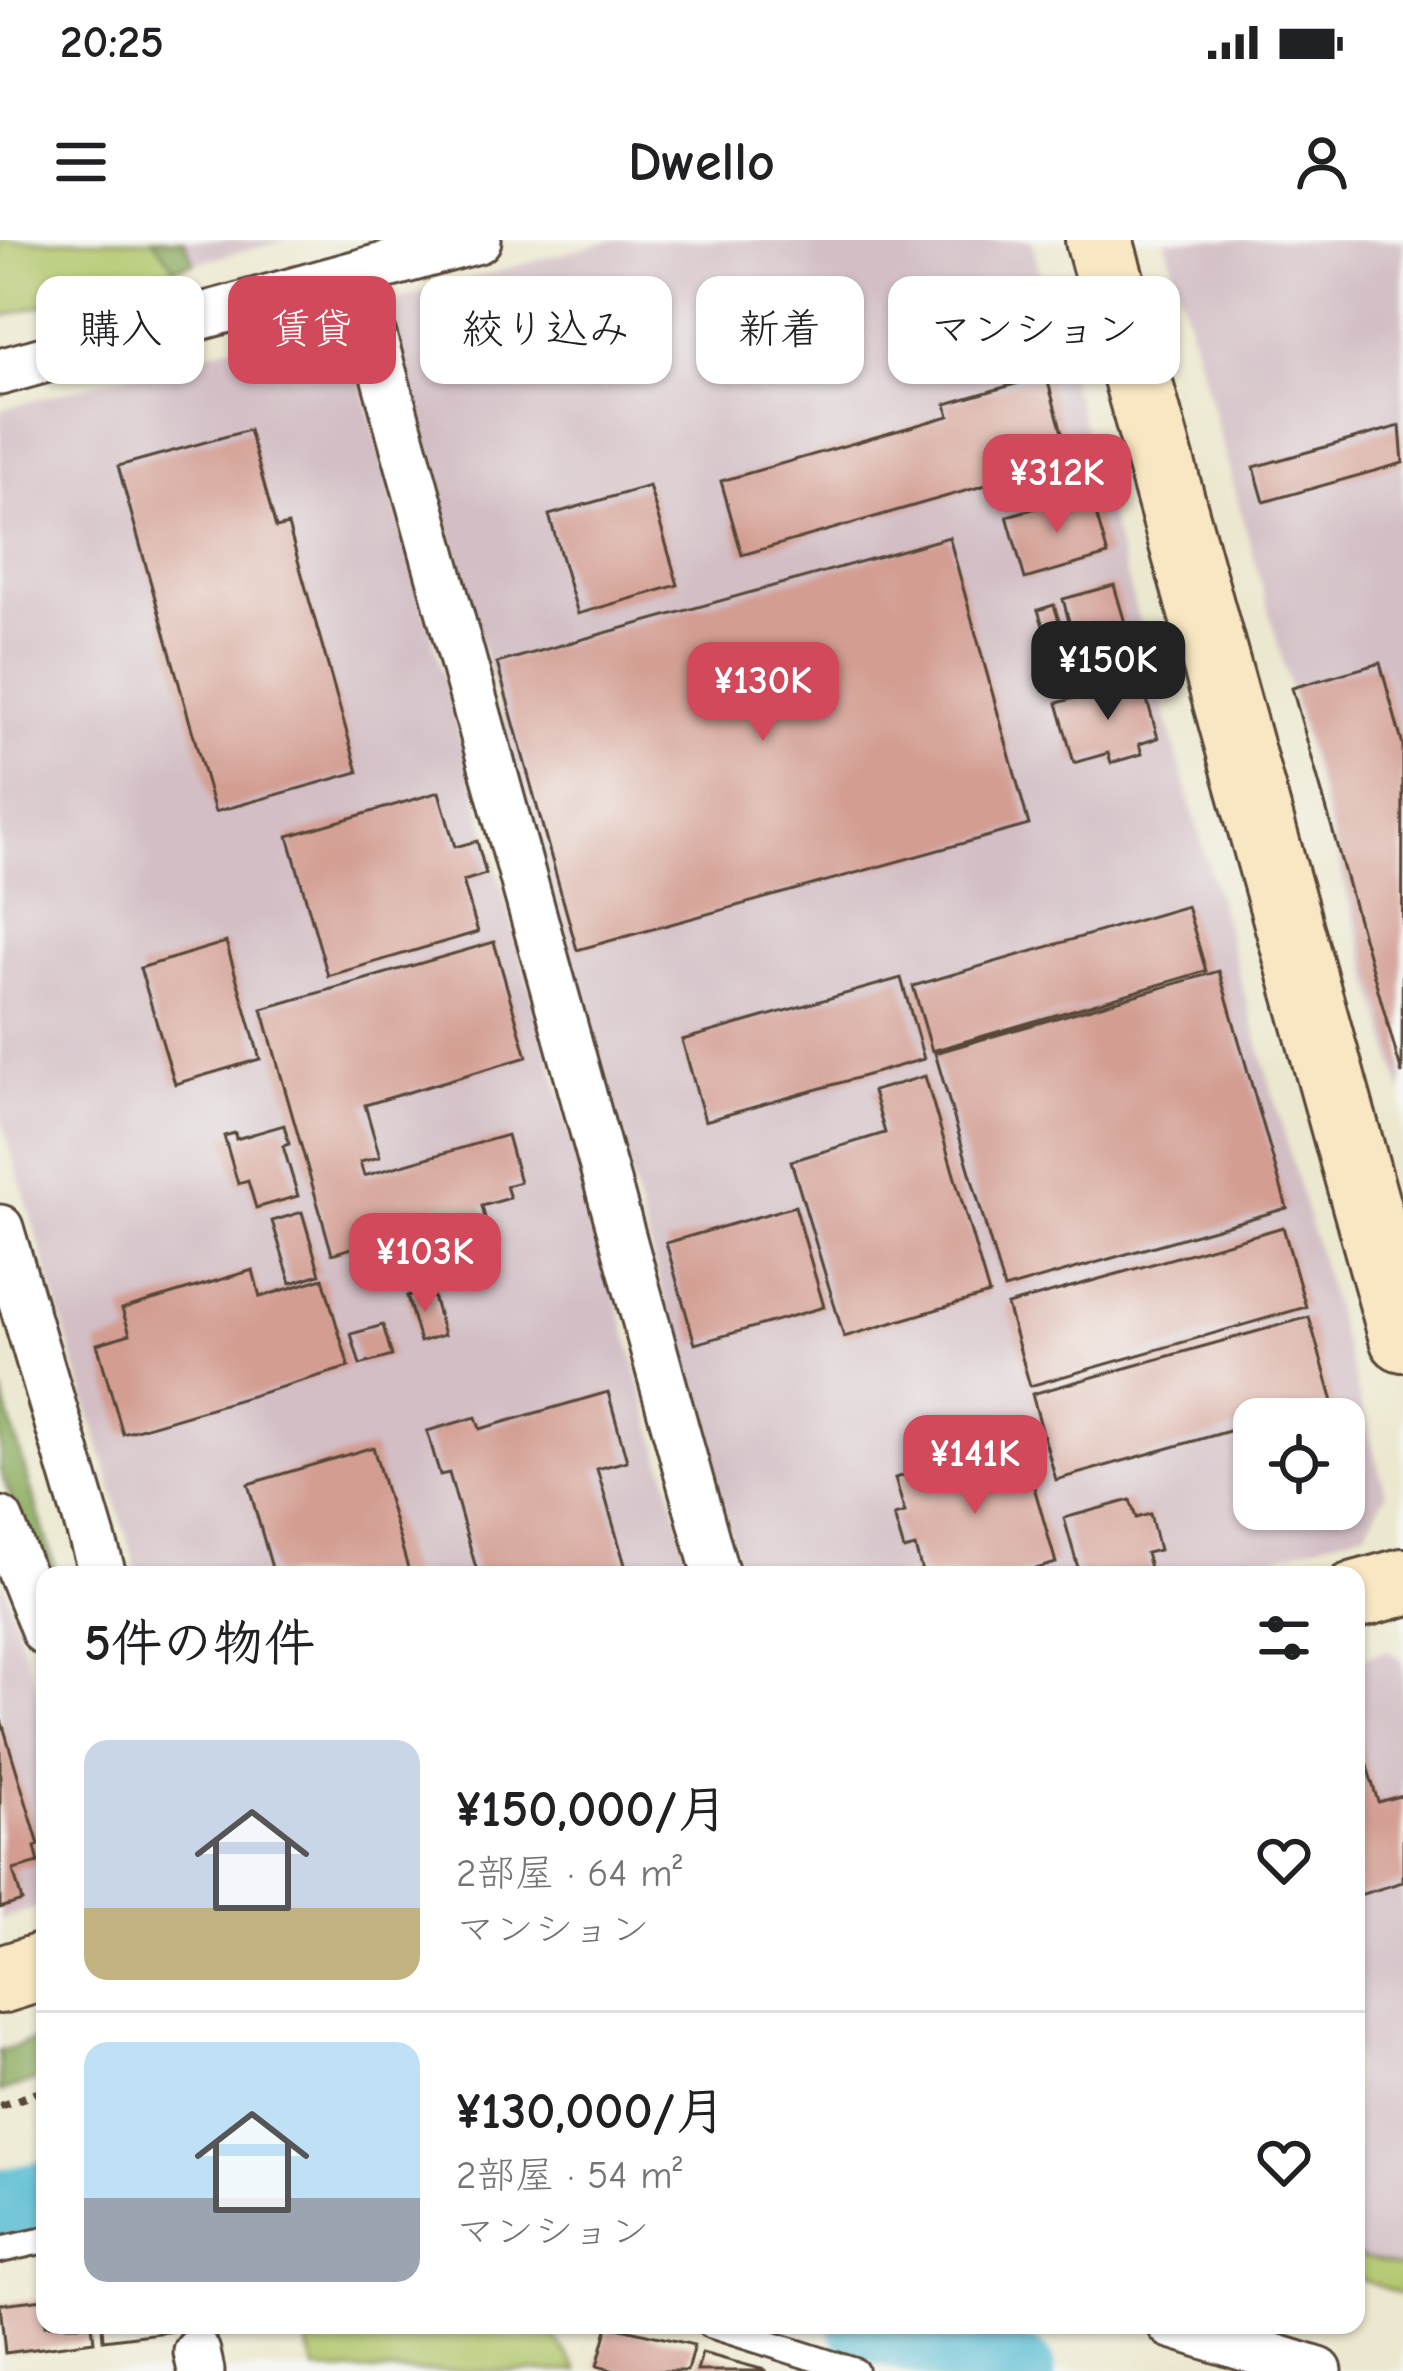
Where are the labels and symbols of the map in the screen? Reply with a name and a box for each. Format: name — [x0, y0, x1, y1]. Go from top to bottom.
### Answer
pin: ¥312K — [973, 434, 1141, 536]
pin: ¥150K — [1024, 621, 1192, 723]
pin: ¥130K — [679, 642, 847, 744]
pin: ¥103K — [341, 1213, 509, 1315]
pin: ¥141K — [891, 1415, 1059, 1517]

